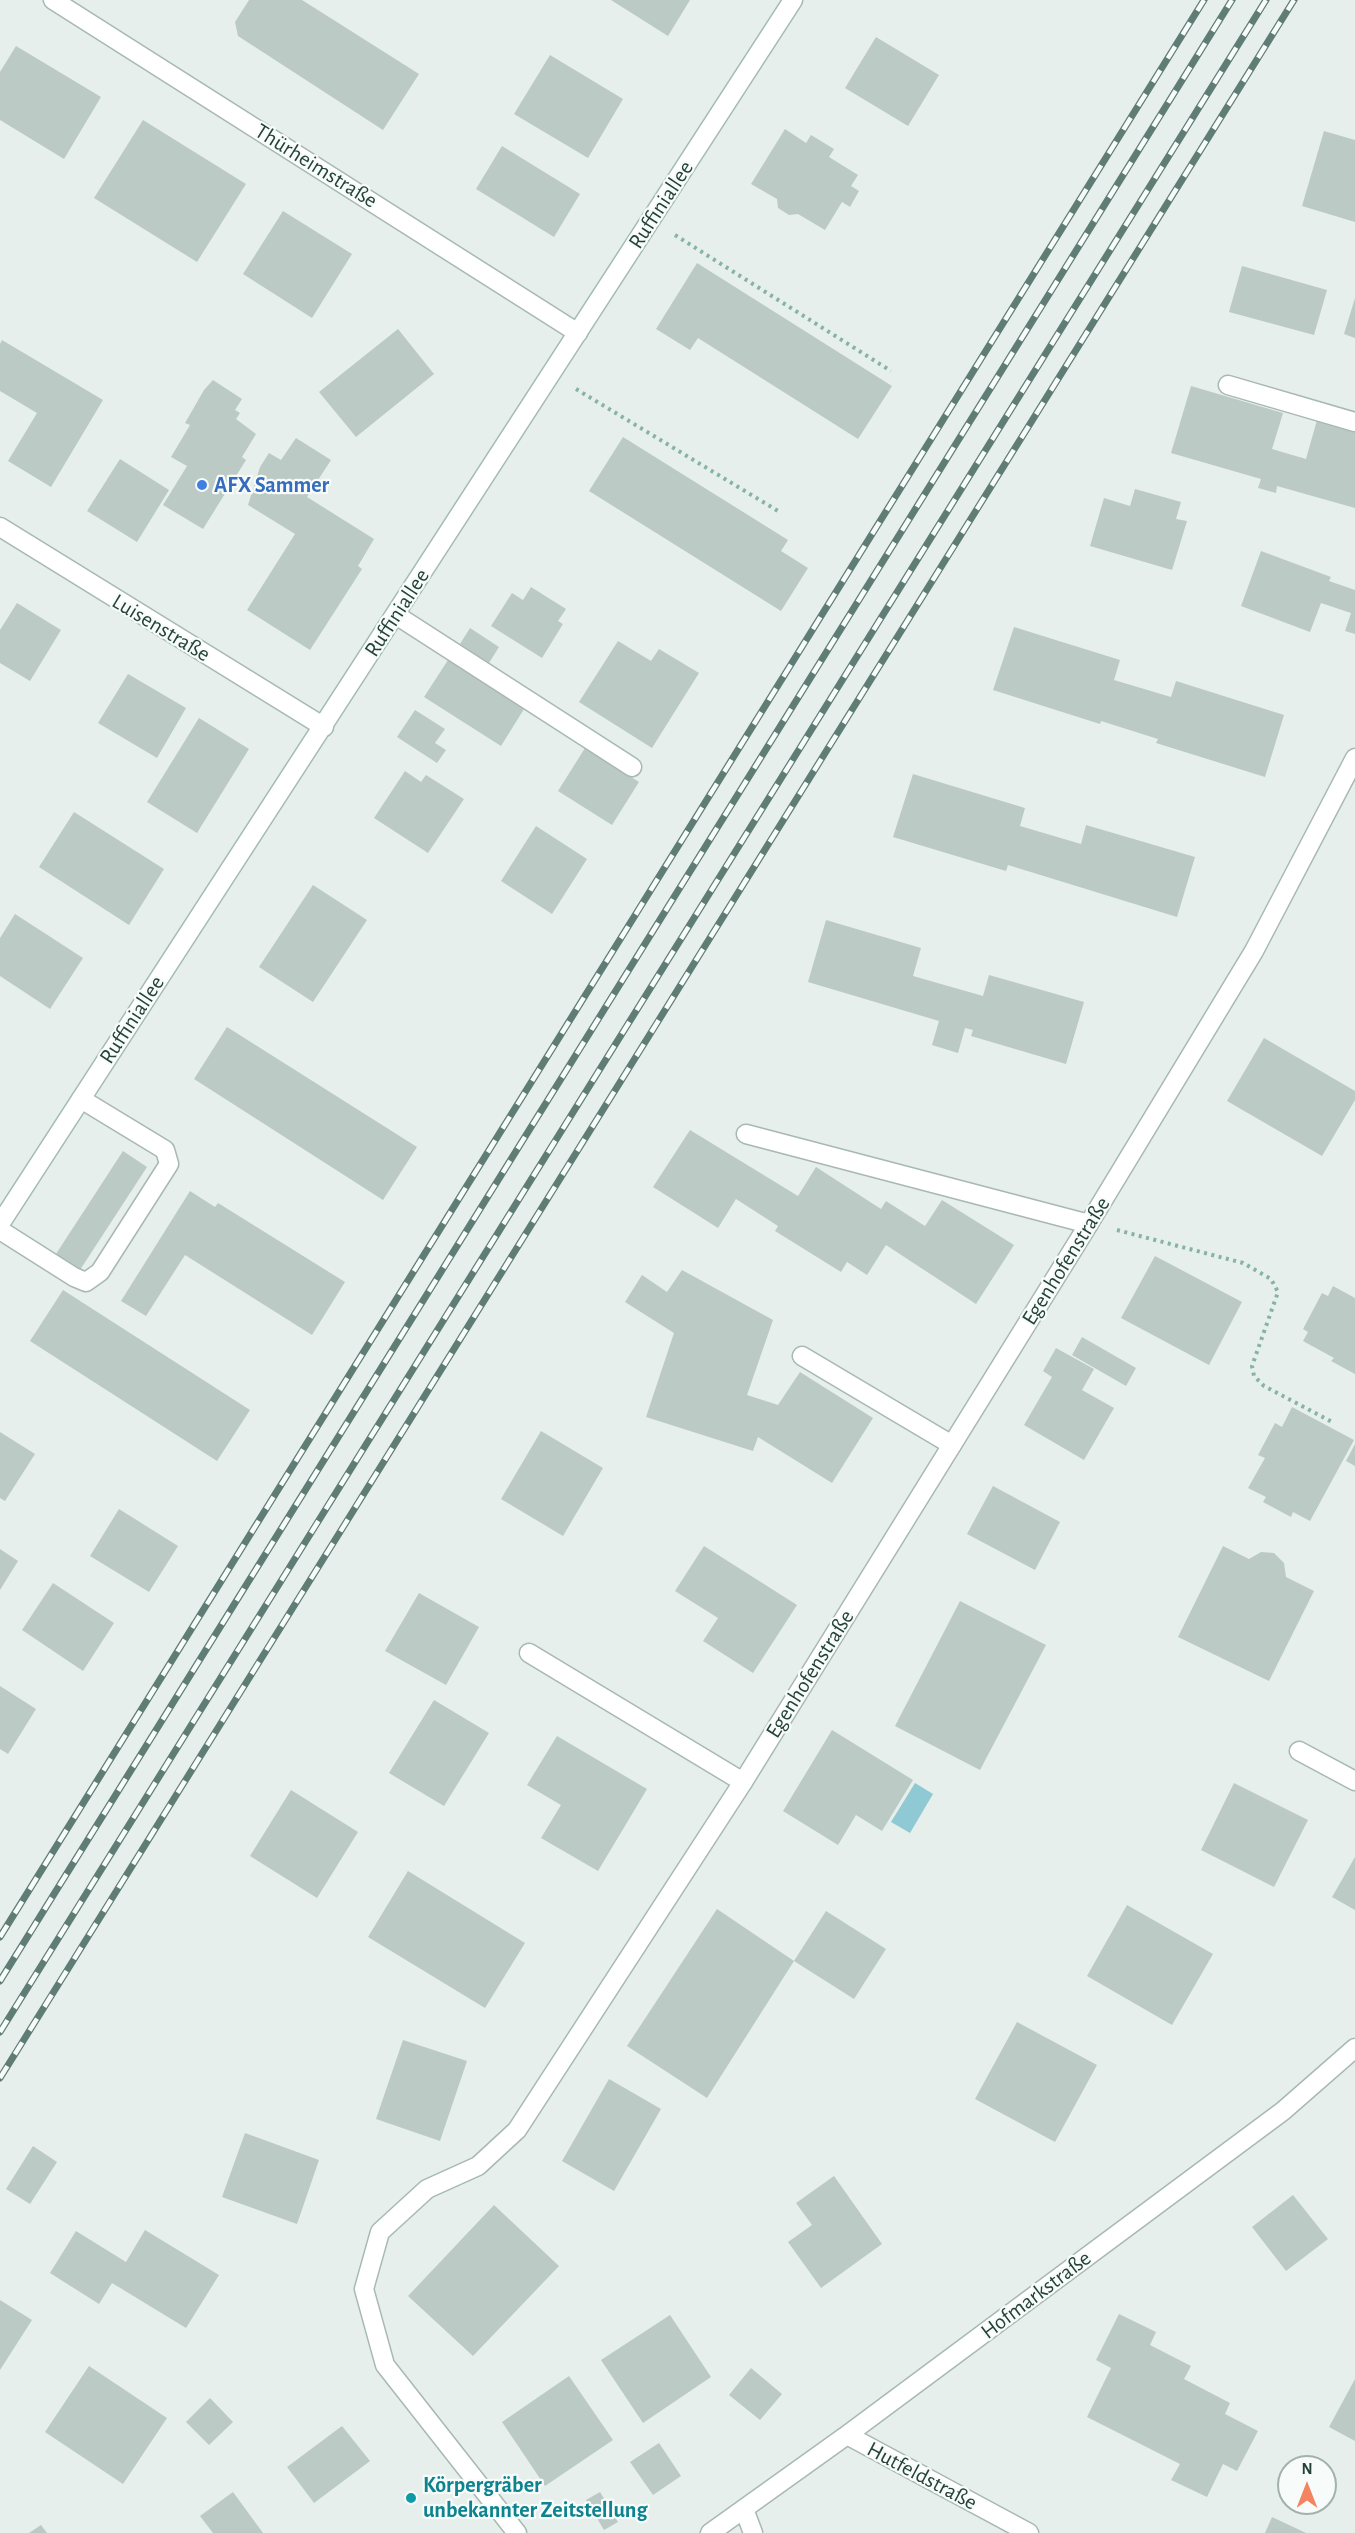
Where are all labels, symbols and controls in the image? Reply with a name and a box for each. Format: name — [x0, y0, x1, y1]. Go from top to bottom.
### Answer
street label: Thürheimstraße — [250, 118, 382, 214]
street label: Ruffiniallee — [623, 156, 699, 254]
place label: AFX Sammer — [214, 472, 329, 498]
marker: AFX Sammer — [195, 478, 209, 492]
street label: Ruffiniallee — [359, 564, 435, 662]
street label: Luisenstraße — [107, 588, 215, 668]
street label: Ruffiniallee — [94, 971, 170, 1069]
street label: Egenhofenstraße — [1016, 1192, 1116, 1330]
street label: Egenhofenstraße — [760, 1605, 860, 1743]
street label: Hofmarkstraße — [976, 2245, 1096, 2345]
street label: Hutfeldstraße — [862, 2436, 982, 2516]
north arrow — [1277, 2455, 1337, 2515]
text: N — [1301, 2461, 1313, 2477]
place label: Körpergräber unbekannter Zeitstellung — [423, 2472, 647, 2524]
marker: Körpergräber unbekannter Zeitstellung — [404, 2491, 418, 2505]

